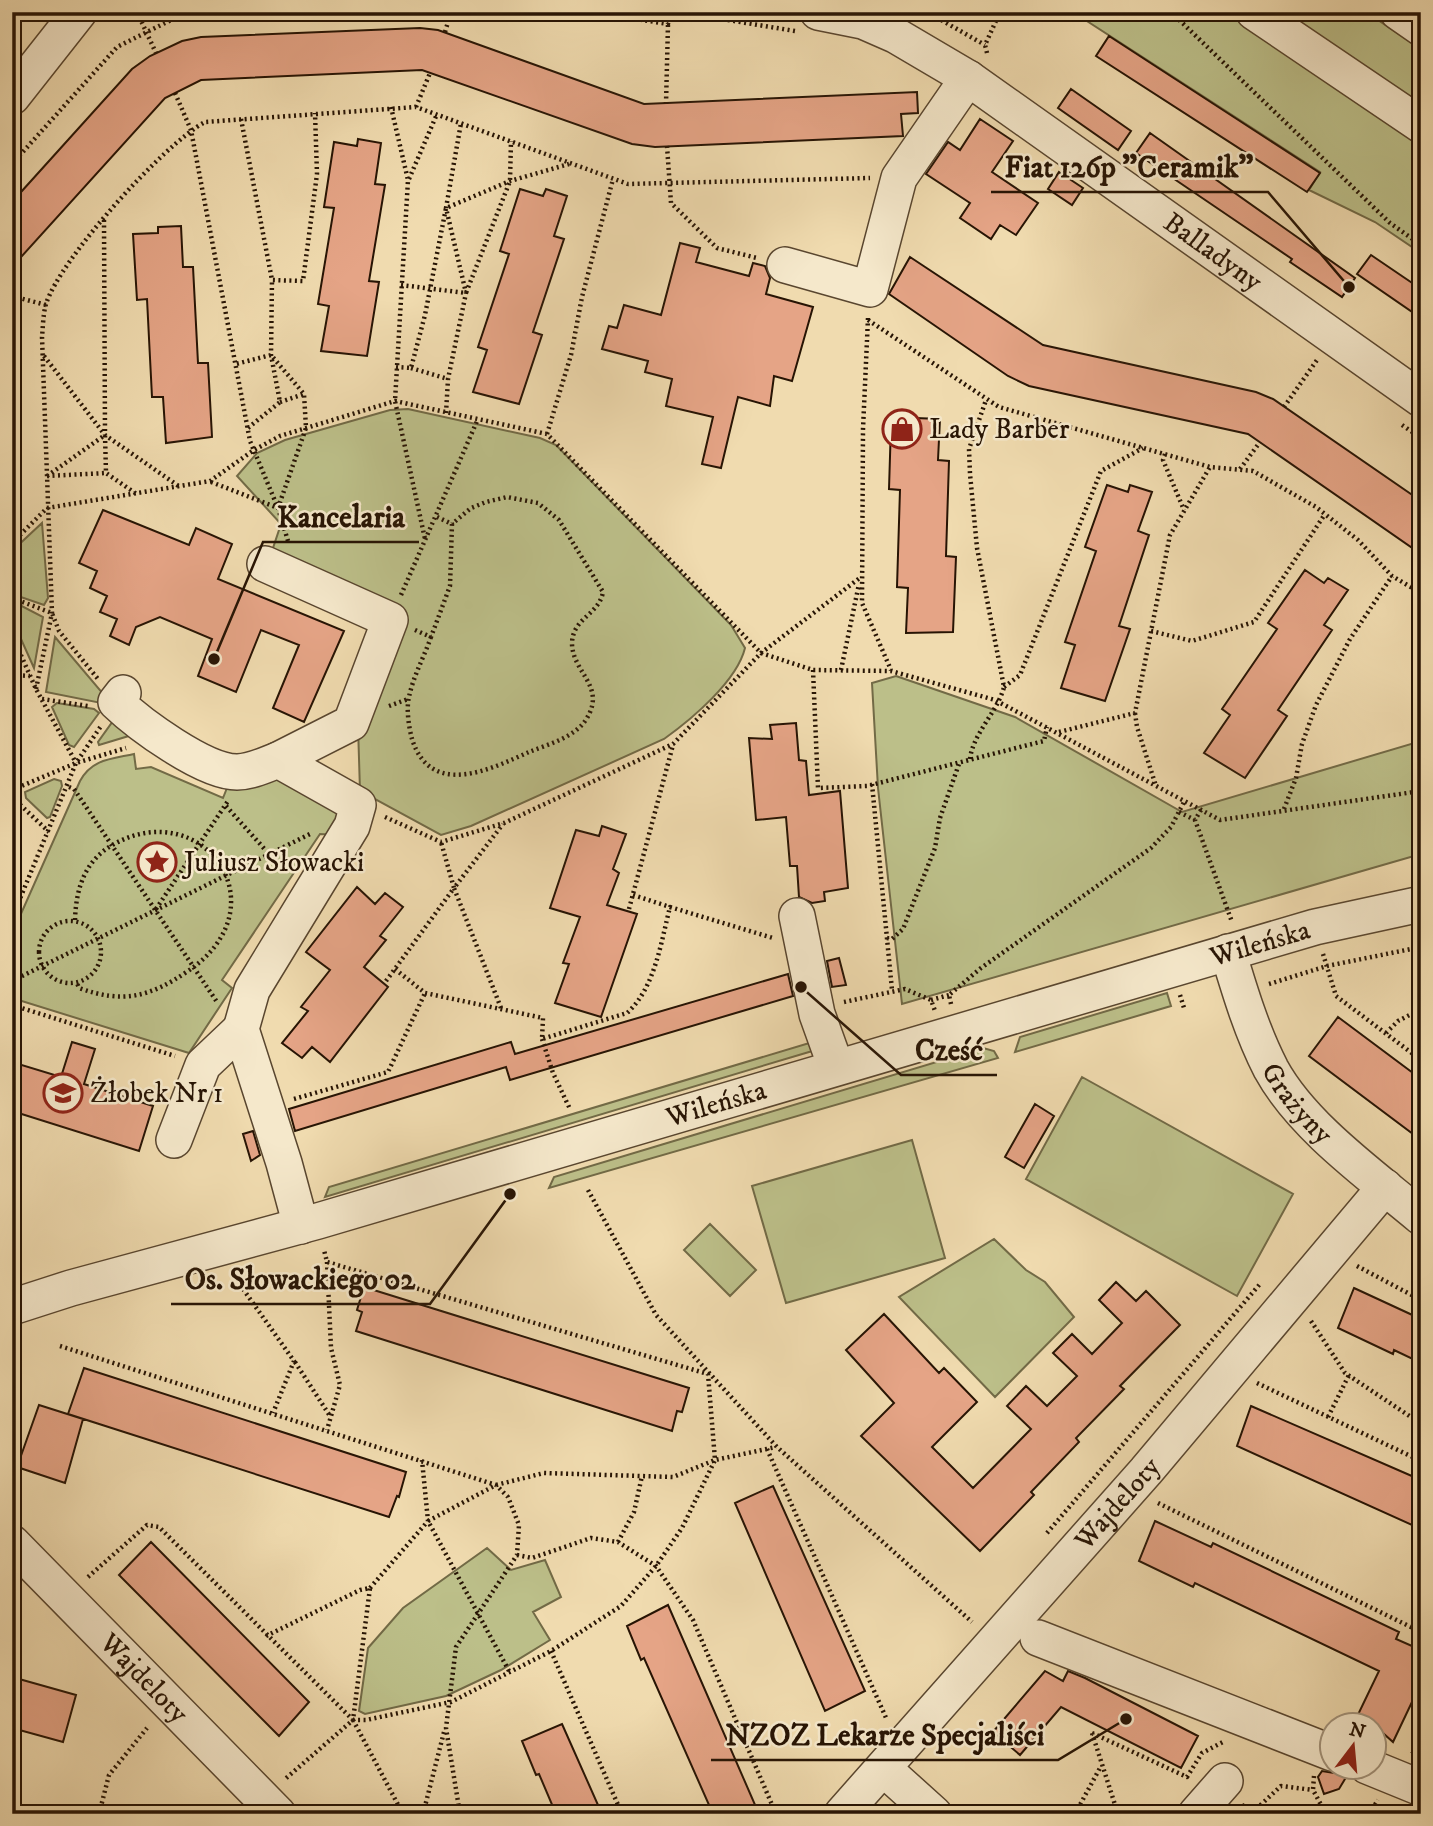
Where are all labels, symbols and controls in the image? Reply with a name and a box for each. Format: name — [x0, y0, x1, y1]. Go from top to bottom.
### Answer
callout: Fiat 126p "Ceramik" — [991, 141, 1268, 192]
text: Fiat 126p "Ceramik" — [1005, 150, 1254, 187]
street label: Balladyny — [1157, 205, 1270, 299]
shop icon: Lady Barber — [881, 408, 923, 450]
place label: Lady Barber — [929, 412, 1070, 447]
callout: Kancelaria — [263, 491, 419, 542]
text: Kancelaria — [277, 500, 406, 537]
place icon: Juliusz Słowacki — [136, 841, 178, 883]
place label: Juliusz Słowacki — [181, 845, 364, 880]
street label: Wileńska — [1205, 912, 1314, 975]
callout: Cześć — [901, 1024, 997, 1075]
text: Cześć — [915, 1033, 983, 1070]
street label: Grażyny — [1254, 1056, 1341, 1152]
school or university icon: Żłobek Nr 1 — [42, 1072, 84, 1114]
street label: Wileńska — [661, 1072, 770, 1135]
place label: Żłobek Nr 1 — [90, 1076, 223, 1111]
callout: Os. Słowackiego 02 — [171, 1253, 430, 1304]
text: Os. Słowackiego 02 — [185, 1262, 415, 1299]
street label: Wajdeloty — [1066, 1449, 1168, 1558]
street label: Wajdeloty — [92, 1625, 197, 1731]
callout: NZOZ Lekarze Specjaliści — [711, 1709, 1058, 1760]
north arrow — [1318, 1710, 1388, 1780]
text: NZOZ Lekarze Specjaliści — [725, 1718, 1045, 1755]
text: N — [1347, 1718, 1368, 1744]

